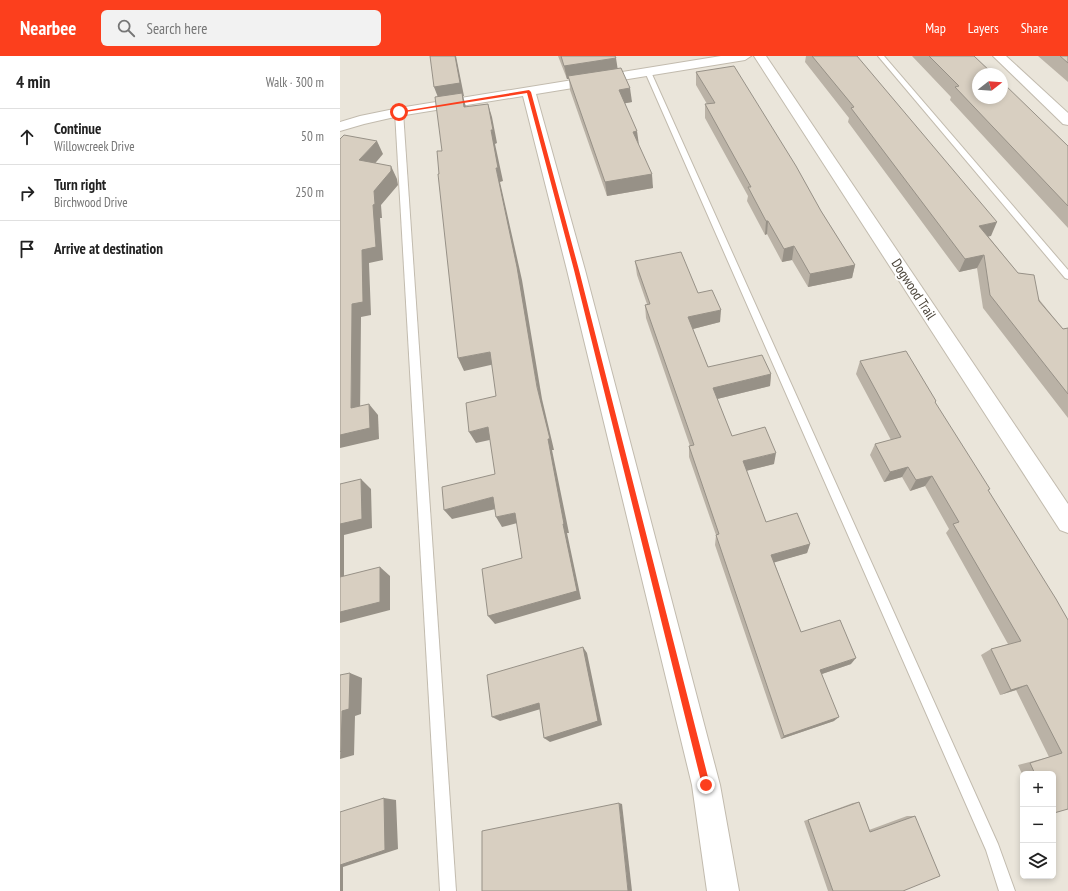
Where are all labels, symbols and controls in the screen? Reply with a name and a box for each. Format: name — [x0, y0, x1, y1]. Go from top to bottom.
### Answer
search box — [101, 10, 381, 46]
text: Nearbee — [20, 16, 77, 40]
icon: search — [115, 17, 137, 39]
text: Search here — [147, 19, 207, 38]
text: Map — [925, 19, 946, 37]
text: Layers — [968, 19, 999, 37]
text: Share — [1021, 19, 1048, 37]
north arrow — [972, 68, 1008, 104]
text: 4 min — [16, 71, 50, 93]
text: Walk · 300 m — [266, 74, 324, 91]
route start — [390, 103, 408, 121]
text: Continue — [54, 119, 101, 138]
icon: ahead — [16, 126, 38, 148]
text: 50 m — [301, 128, 324, 145]
text: Willowcreek Drive — [54, 138, 135, 155]
text: Turn right — [54, 175, 106, 194]
icon: right — [16, 182, 38, 204]
text: 250 m — [295, 184, 324, 201]
text: Birchwood Drive — [54, 194, 128, 211]
icon: arrive — [16, 238, 38, 260]
text: Arrive at destination — [54, 239, 163, 258]
street label: Dogwood Trail — [888, 255, 941, 324]
map controls — [1020, 771, 1056, 879]
button: + — [1020, 771, 1056, 807]
route end — [697, 776, 715, 794]
button: − — [1020, 807, 1056, 843]
button: layers — [1020, 843, 1056, 879]

